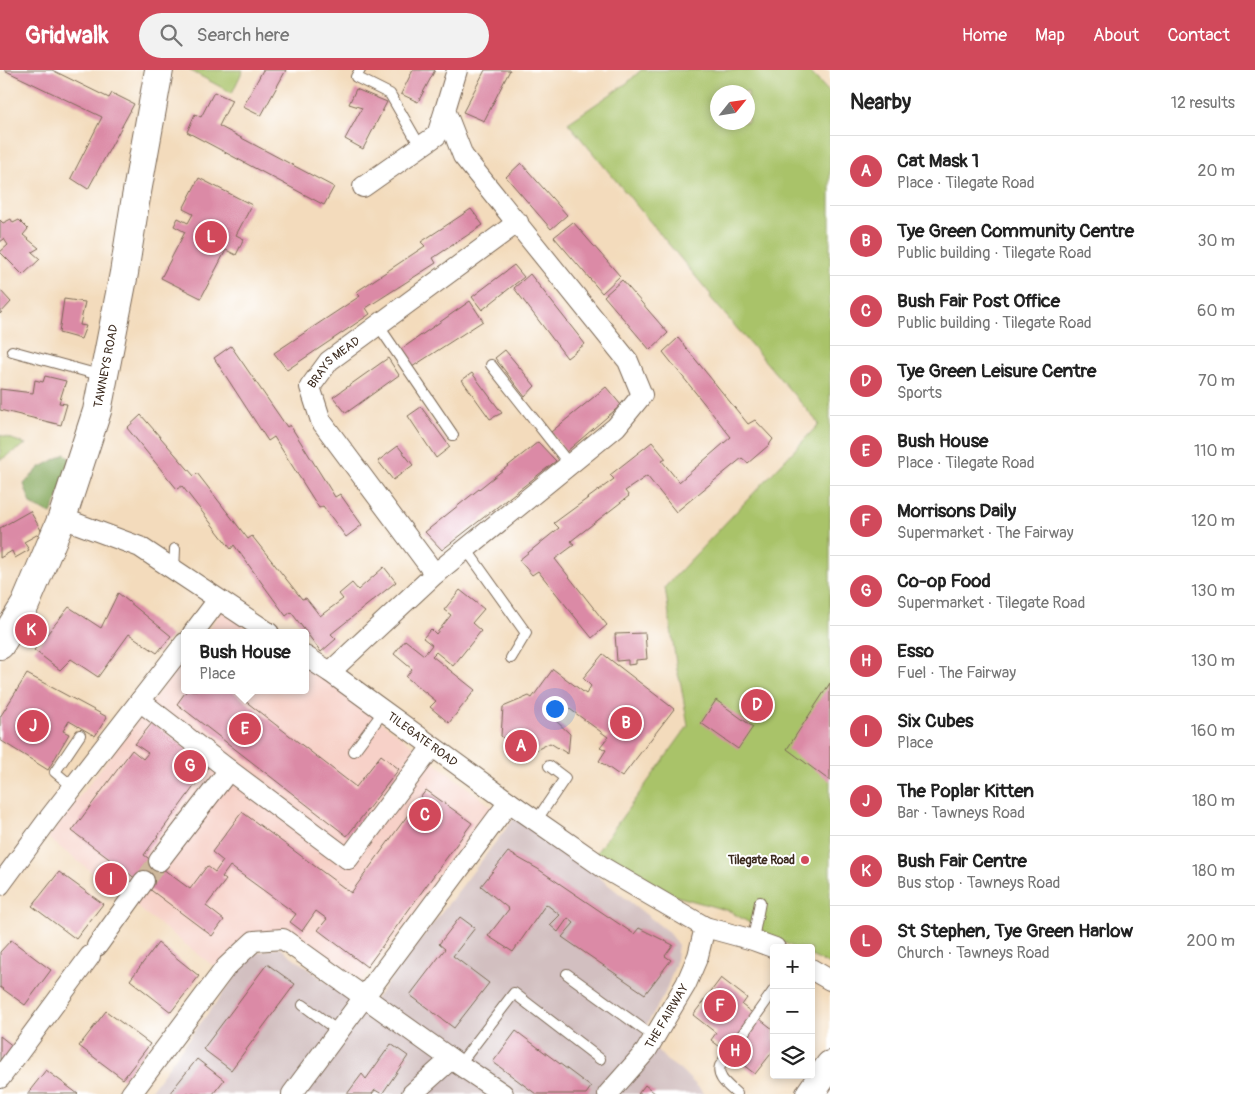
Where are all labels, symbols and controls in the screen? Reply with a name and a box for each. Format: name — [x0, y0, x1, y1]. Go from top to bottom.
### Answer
search box — [139, 13, 489, 58]
text: Gridwalk — [25, 21, 109, 50]
icon: search — [157, 21, 185, 49]
text: Search here — [197, 23, 289, 47]
text: Home — [962, 24, 1007, 47]
text: Map — [1035, 24, 1065, 47]
text: About — [1093, 24, 1139, 47]
text: Contact — [1167, 24, 1230, 47]
north arrow — [710, 85, 755, 130]
text: Nearby — [850, 89, 911, 116]
text: 12 results — [1171, 93, 1235, 113]
text: Cat Mask 1 — [897, 149, 979, 173]
text: A — [861, 161, 871, 181]
text: 20 m — [1197, 161, 1235, 181]
text: Place · Tilegate Road — [897, 173, 1035, 193]
pin: L — [195, 218, 227, 256]
text: Tye Green Community Centre — [897, 219, 1134, 243]
text: B — [861, 231, 871, 251]
text: 30 m — [1197, 231, 1235, 251]
text: Public building · Tilegate Road — [897, 243, 1092, 263]
text: Bush Fair Post Office — [897, 289, 1060, 313]
text: C — [861, 301, 871, 321]
text: 60 m — [1197, 301, 1235, 321]
text: Public building · Tilegate Road — [897, 313, 1092, 333]
street label: TAWNEYS ROAD — [91, 323, 122, 409]
street label: BRAYS MEAD — [305, 333, 363, 391]
text: Tye Green Leisure Centre — [897, 359, 1096, 383]
text: D — [861, 371, 871, 391]
text: 70 m — [1198, 371, 1235, 391]
text: Sports — [897, 383, 942, 403]
text: Bush House — [897, 429, 989, 453]
text: E — [862, 441, 870, 461]
text: 110 m — [1194, 441, 1235, 461]
text: Place · Tilegate Road — [897, 453, 1035, 473]
text: Morrisons Daily — [897, 499, 1016, 523]
text: F — [861, 511, 871, 531]
text: 120 m — [1191, 511, 1235, 531]
text: Supermarket · The Fairway — [897, 523, 1074, 543]
text: Co-op Food — [897, 569, 991, 593]
text: G — [861, 581, 871, 601]
text: 130 m — [1191, 581, 1235, 601]
text: Supermarket · Tilegate Road — [897, 593, 1085, 613]
pin: K — [15, 611, 47, 649]
popup — [181, 629, 309, 694]
text: Esso — [897, 639, 934, 663]
text: Bush House — [199, 640, 291, 664]
text: H — [861, 651, 871, 671]
text: 130 m — [1191, 651, 1235, 671]
text: Fuel · The Fairway — [897, 663, 1016, 683]
text: Place — [199, 664, 235, 684]
pin: D — [741, 686, 773, 724]
your location — [542, 696, 568, 722]
pin: B — [610, 704, 642, 742]
pin: J — [17, 707, 49, 745]
street label: TILEGATE ROAD — [384, 709, 461, 770]
text: Six Cubes — [897, 709, 974, 733]
pin: E — [229, 710, 261, 748]
text: I — [864, 721, 868, 741]
text: 160 m — [1191, 721, 1235, 741]
pin: A — [505, 727, 537, 765]
text: Place — [897, 733, 933, 753]
pin: G — [174, 747, 206, 785]
text: The Poplar Kitten — [897, 779, 1034, 803]
text: J — [862, 791, 870, 811]
text: 180 m — [1192, 791, 1235, 811]
pin: C — [409, 796, 441, 834]
text: Bar · Tawneys Road — [897, 803, 1025, 823]
text: Bush Fair Centre — [897, 849, 1027, 873]
place label: Tilegate Road — [727, 853, 795, 868]
marker: Tilegate Road — [799, 854, 811, 866]
pin: I — [95, 860, 127, 898]
text: K — [861, 861, 871, 881]
text: 180 m — [1192, 861, 1235, 881]
text: Bus stop · Tawneys Road — [897, 873, 1060, 893]
text: St Stephen, Tye Green Harlow — [897, 919, 1133, 943]
text: L — [861, 931, 871, 951]
text: 200 m — [1187, 931, 1235, 951]
text: Church · Tawneys Road — [897, 943, 1050, 963]
map controls — [770, 944, 815, 1079]
button: + — [770, 944, 815, 989]
street label: THE FAIRWAY — [642, 981, 692, 1051]
pin: F — [704, 987, 736, 1025]
button: − — [770, 989, 815, 1034]
pin: H — [719, 1032, 751, 1070]
button: layers — [770, 1034, 815, 1079]

